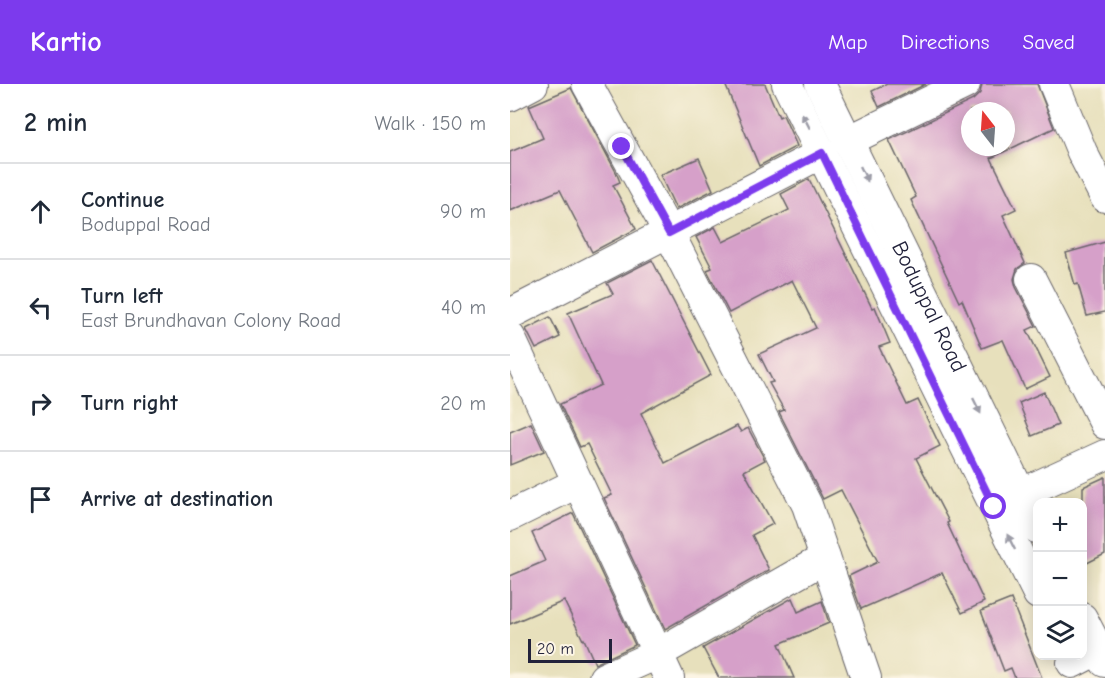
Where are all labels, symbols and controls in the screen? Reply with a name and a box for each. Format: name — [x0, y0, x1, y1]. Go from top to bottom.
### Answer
text: Kartio — [30, 26, 102, 58]
text: Map — [828, 30, 868, 54]
text: Directions — [901, 30, 990, 54]
text: Saved — [1023, 30, 1075, 54]
north arrow — [961, 102, 1015, 156]
text: 2 min — [24, 108, 87, 138]
text: Walk · 150 m — [375, 112, 486, 135]
one-way arrow — [801, 113, 810, 130]
route end — [608, 133, 634, 159]
one-way arrow — [860, 166, 869, 183]
text: Continue — [81, 187, 164, 213]
icon: ahead — [24, 195, 57, 228]
text: 90 m — [440, 200, 486, 223]
text: Boduppal Road — [81, 213, 211, 236]
street label: Boduppal Road — [886, 237, 972, 376]
text: Turn left — [81, 283, 163, 309]
icon: left — [24, 291, 57, 324]
text: 40 m — [441, 296, 486, 319]
text: East Brundhavan Colony Road — [81, 309, 341, 332]
icon: right — [24, 387, 57, 420]
text: Turn right — [81, 390, 178, 416]
text: 20 m — [440, 392, 486, 415]
one-way arrow — [973, 398, 982, 415]
icon: arrive — [24, 483, 57, 516]
text: Arrive at destination — [81, 486, 273, 512]
route start — [980, 493, 1006, 519]
map controls — [1033, 498, 1087, 660]
button: + — [1033, 498, 1087, 552]
one-way arrow — [1007, 533, 1016, 550]
button: − — [1033, 552, 1087, 606]
button: layers — [1033, 606, 1087, 660]
scale bar — [528, 636, 612, 664]
text: 20 m — [537, 640, 574, 658]

